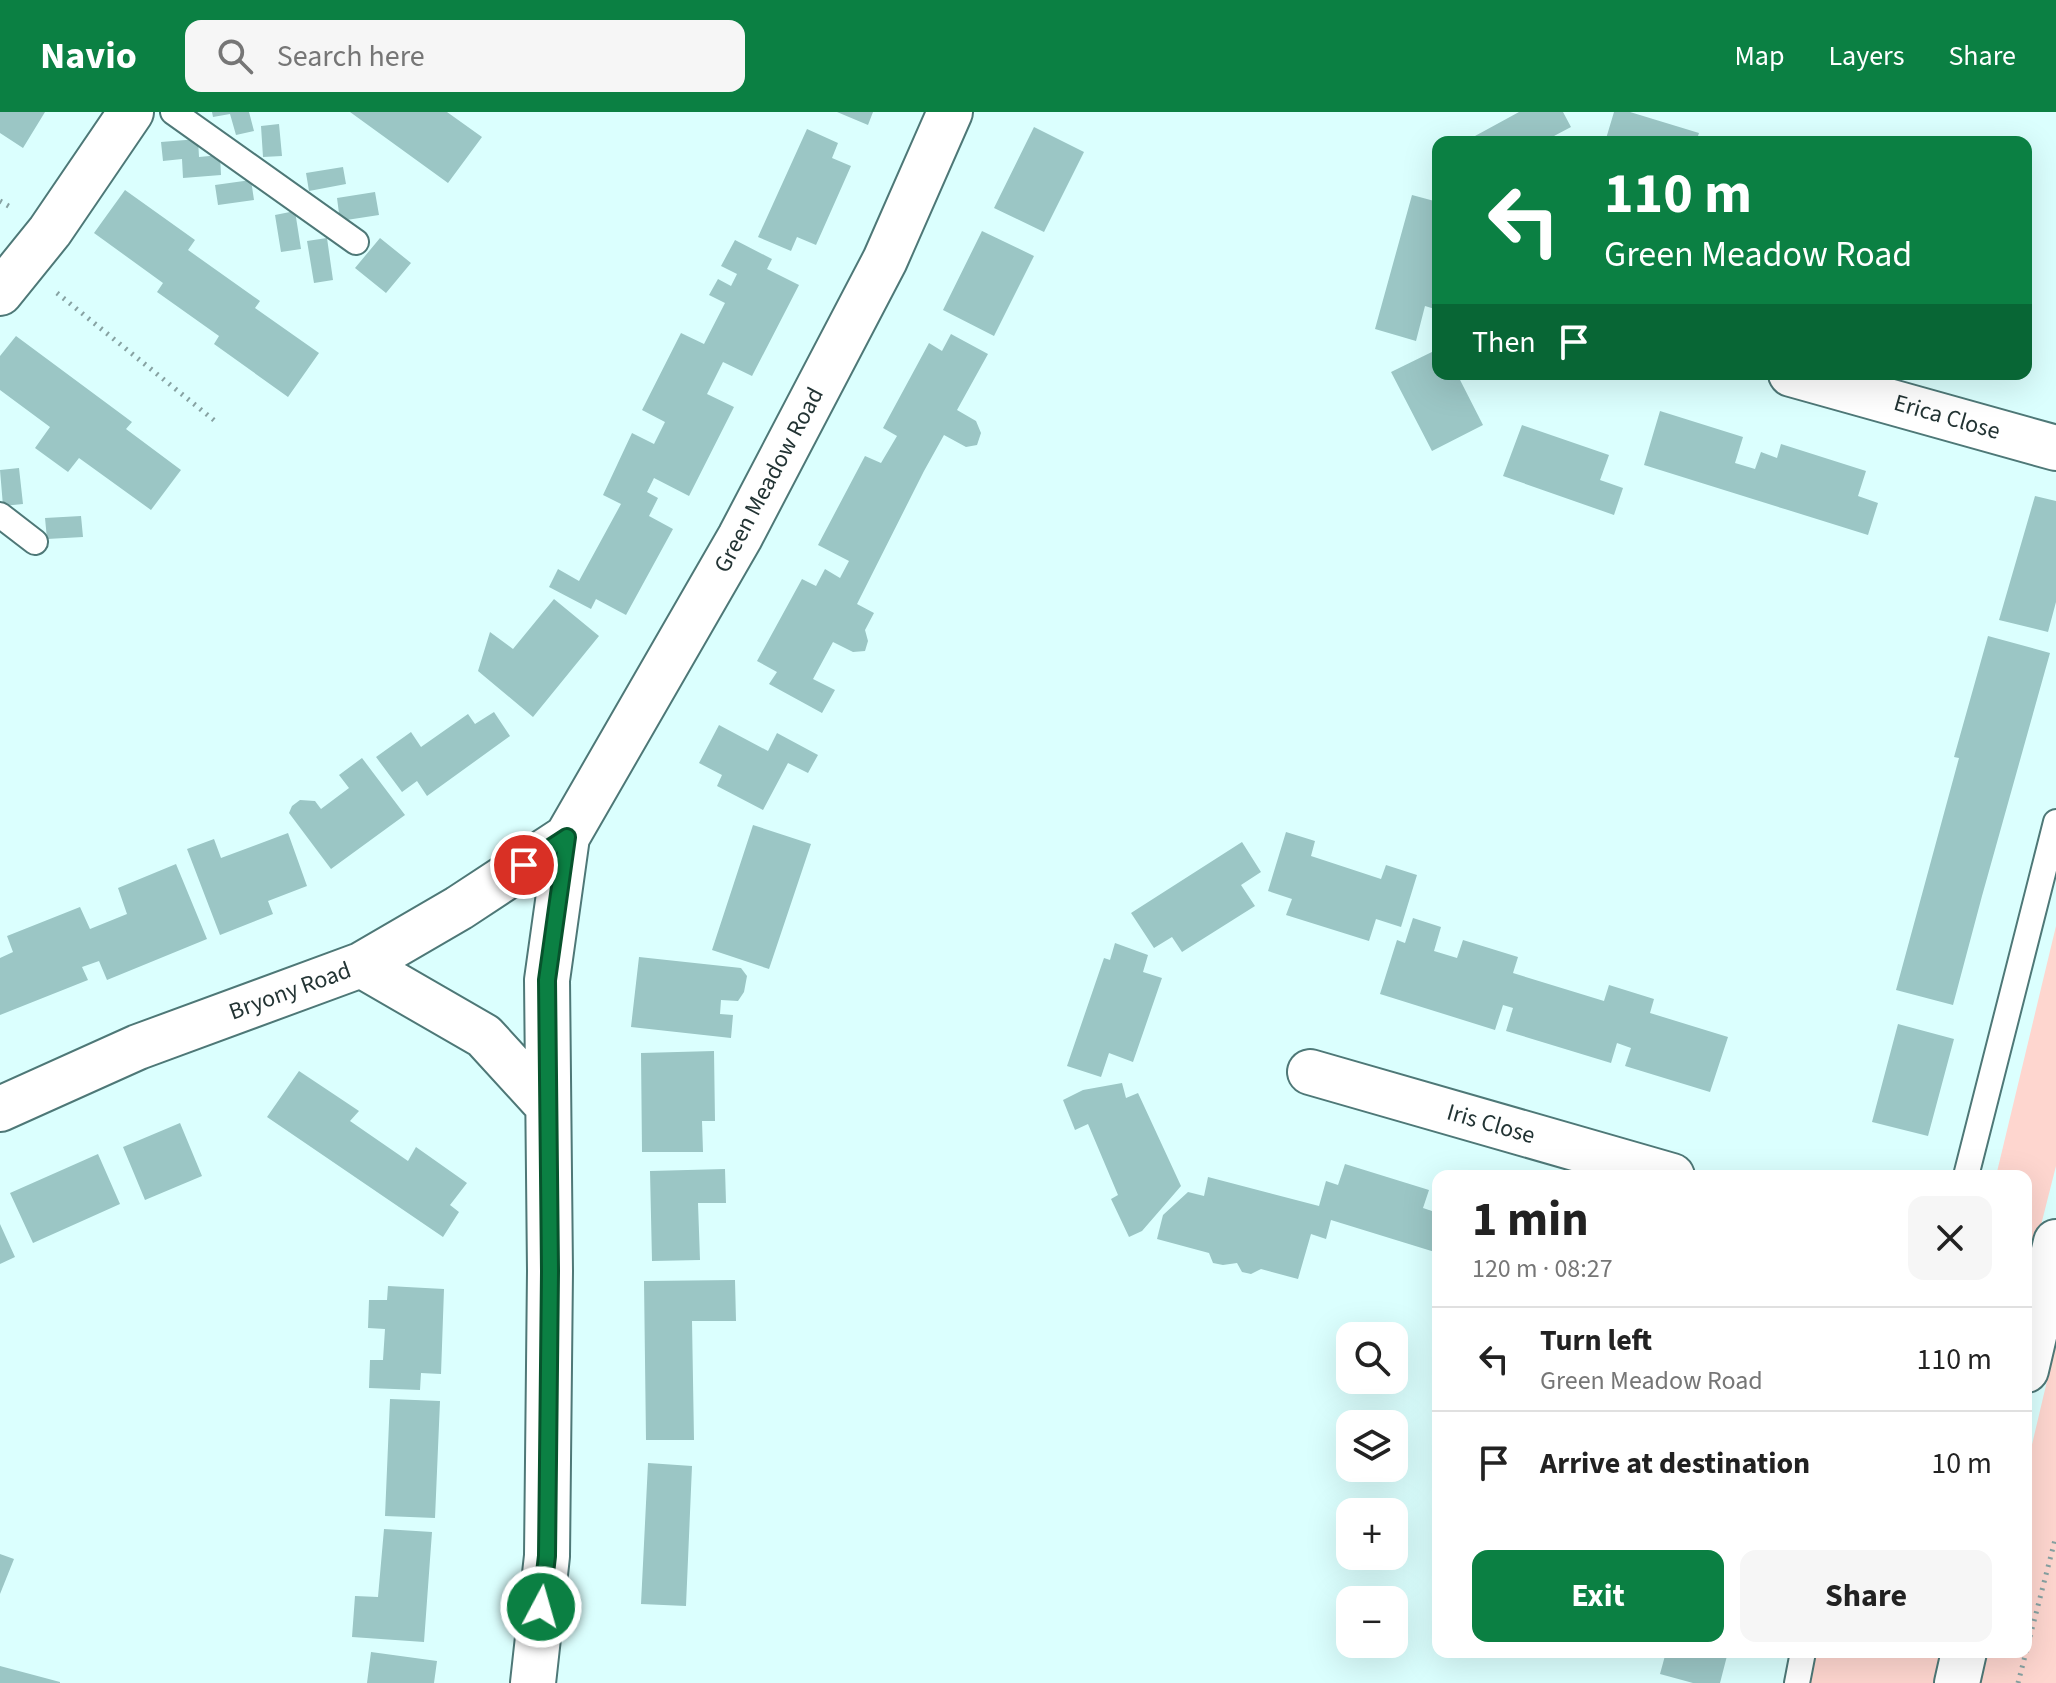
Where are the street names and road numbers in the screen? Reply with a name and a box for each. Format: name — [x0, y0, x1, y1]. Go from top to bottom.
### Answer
street label: Green Meadow Road — [705, 381, 833, 579]
street label: Erica Close — [1890, 385, 2004, 449]
street label: Bryony Road — [224, 953, 356, 1029]
street label: Iris Close — [1443, 1095, 1539, 1153]

